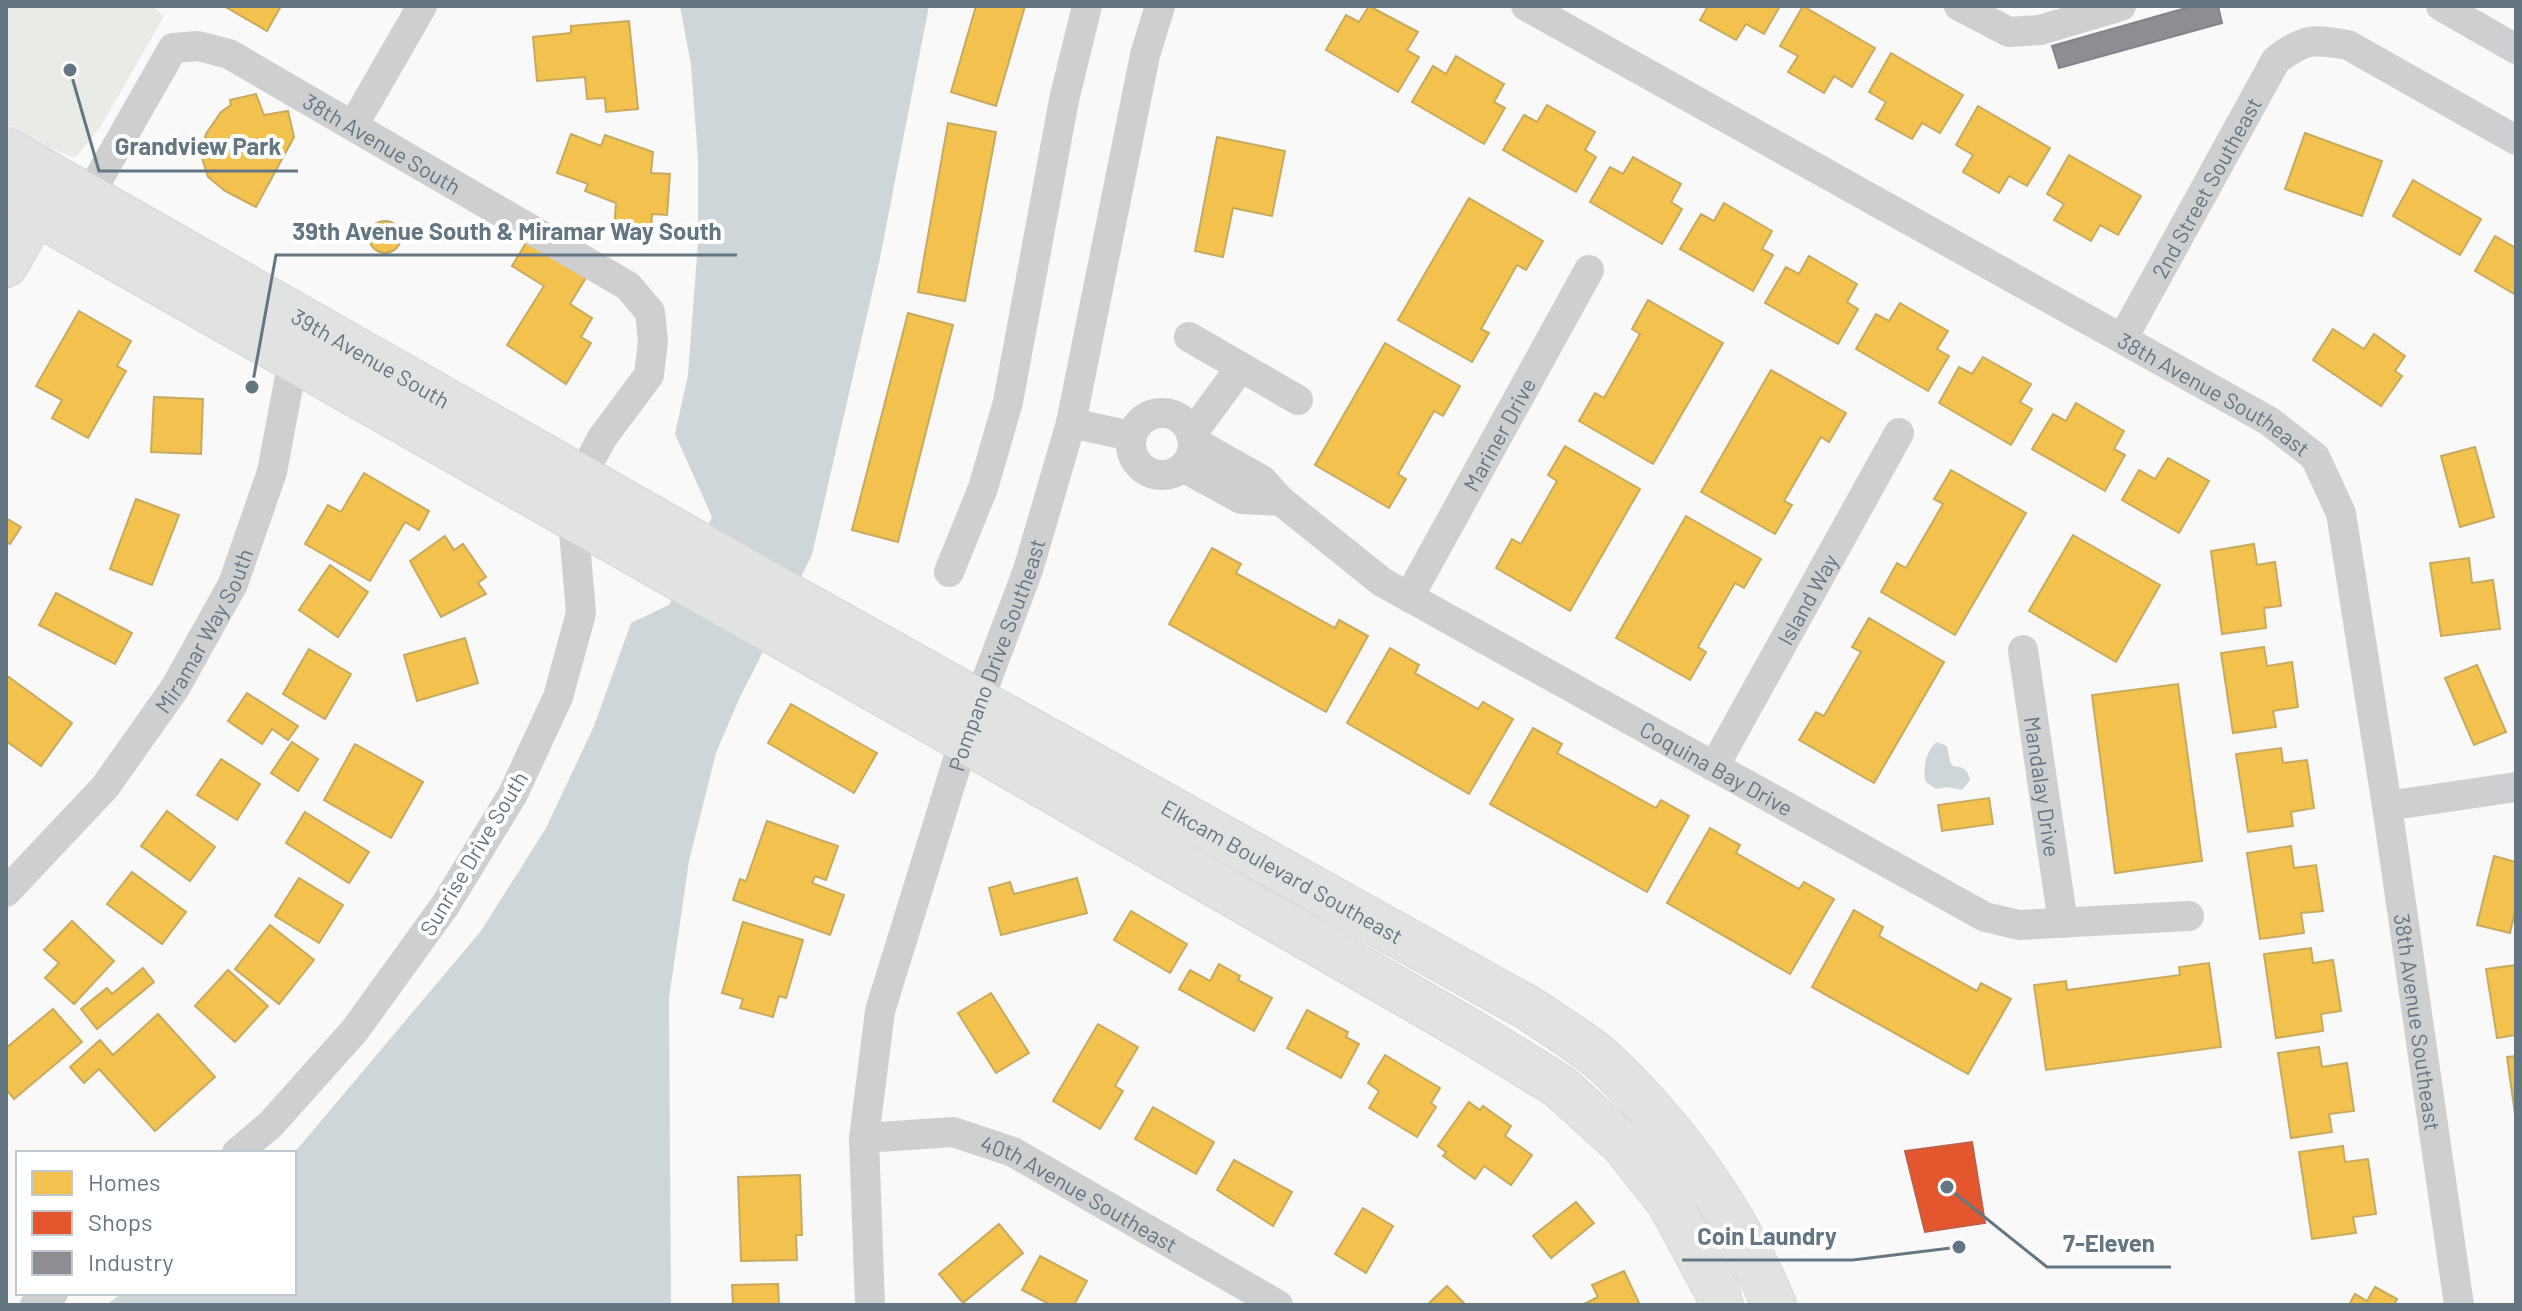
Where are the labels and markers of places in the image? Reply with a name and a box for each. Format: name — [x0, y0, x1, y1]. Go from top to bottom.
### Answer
callout: Grandview Park — [99, 123, 298, 171]
callout: 39th Avenue South & Miramar Way South — [276, 207, 737, 255]
callout: Coin Laundry — [1682, 1212, 1853, 1260]
callout: 7-Eleven — [2047, 1219, 2171, 1267]

